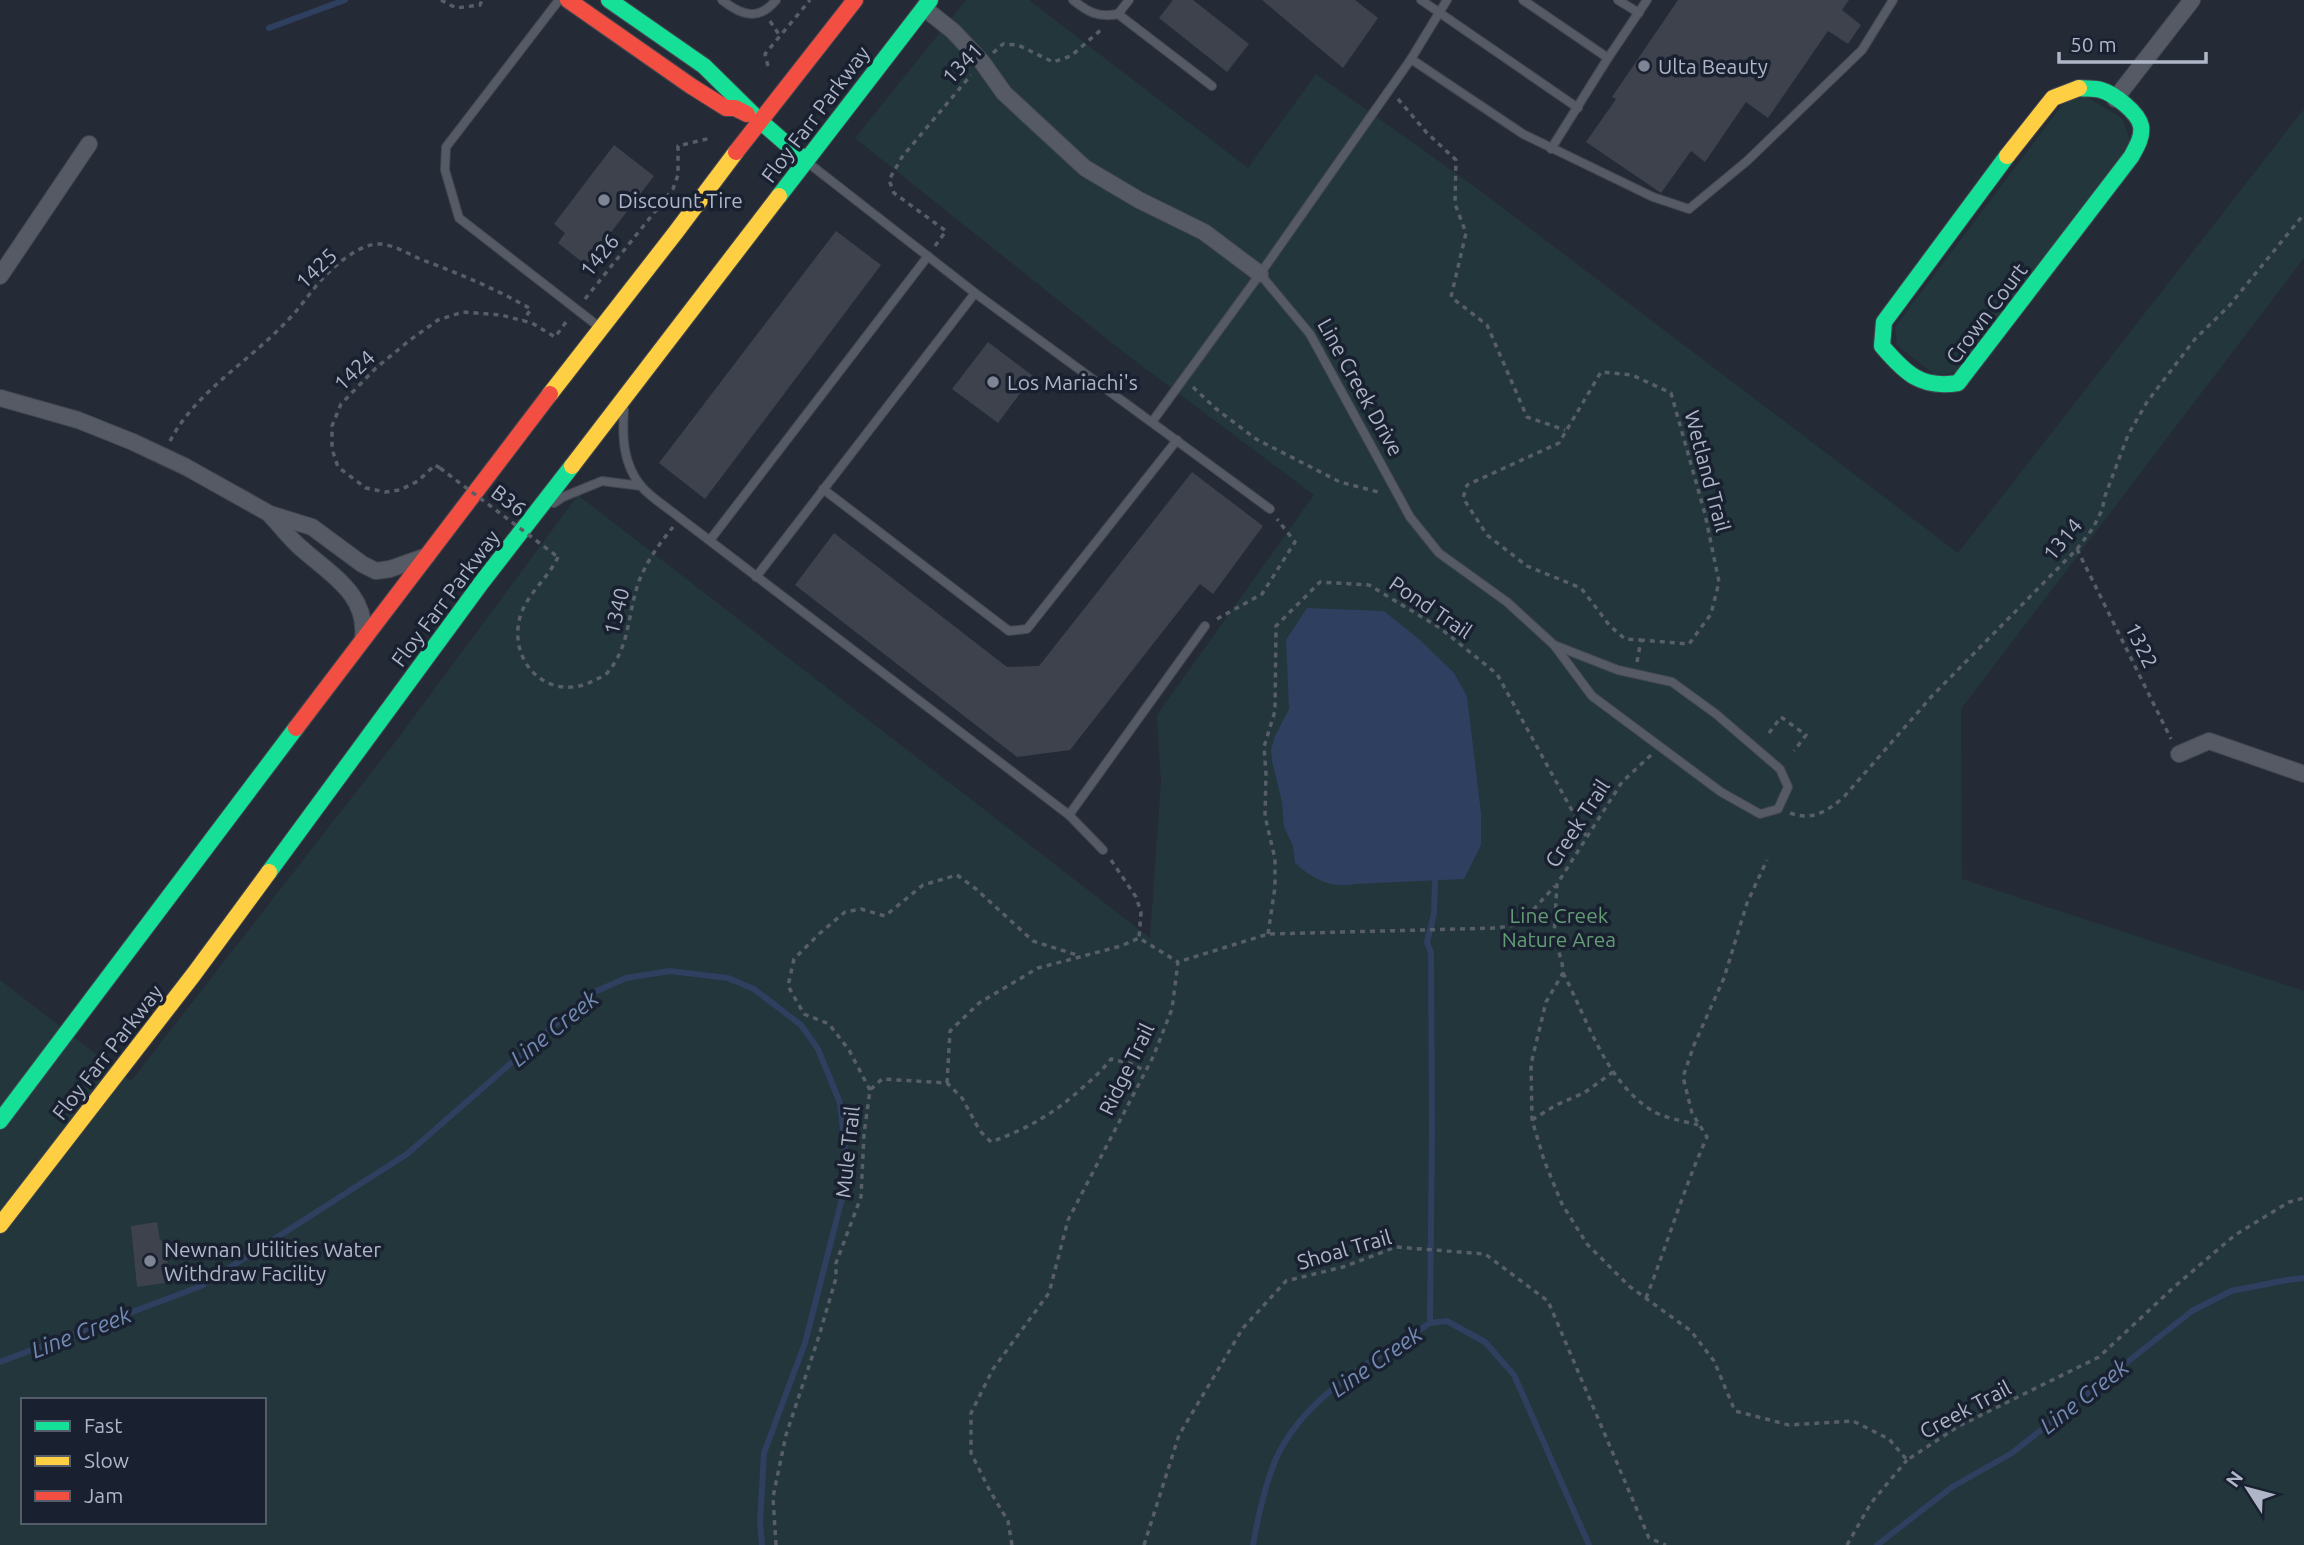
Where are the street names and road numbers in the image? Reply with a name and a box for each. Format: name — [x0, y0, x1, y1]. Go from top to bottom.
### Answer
street label: 1341 — [937, 38, 987, 88]
street label: Floy Farr Parkway — [756, 41, 874, 187]
street label: 1426 — [575, 229, 623, 281]
street label: 1425 — [291, 243, 341, 293]
street label: Crown Court — [1940, 258, 2032, 368]
street label: Line Creek Drive — [1313, 314, 1409, 460]
street label: 1424 — [329, 345, 379, 395]
street label: Wetland Trail — [1680, 408, 1736, 534]
street label: B36 — [487, 479, 531, 521]
street label: 1314 — [2038, 513, 2086, 565]
street label: Floy Farr Parkway — [386, 525, 504, 671]
street label: Pond Trail — [1385, 571, 1477, 643]
street label: 1340 — [599, 585, 633, 637]
street label: 1322 — [2121, 618, 2163, 672]
street label: Creek Trail — [1540, 775, 1614, 871]
street label: Floy Farr Parkway — [47, 980, 167, 1124]
street label: Ridge Trail — [1093, 1019, 1159, 1119]
street label: Mule Trail — [830, 1105, 864, 1199]
street label: Shoal Trail — [1294, 1224, 1394, 1274]
street label: Creek Trail — [1915, 1375, 2015, 1443]

